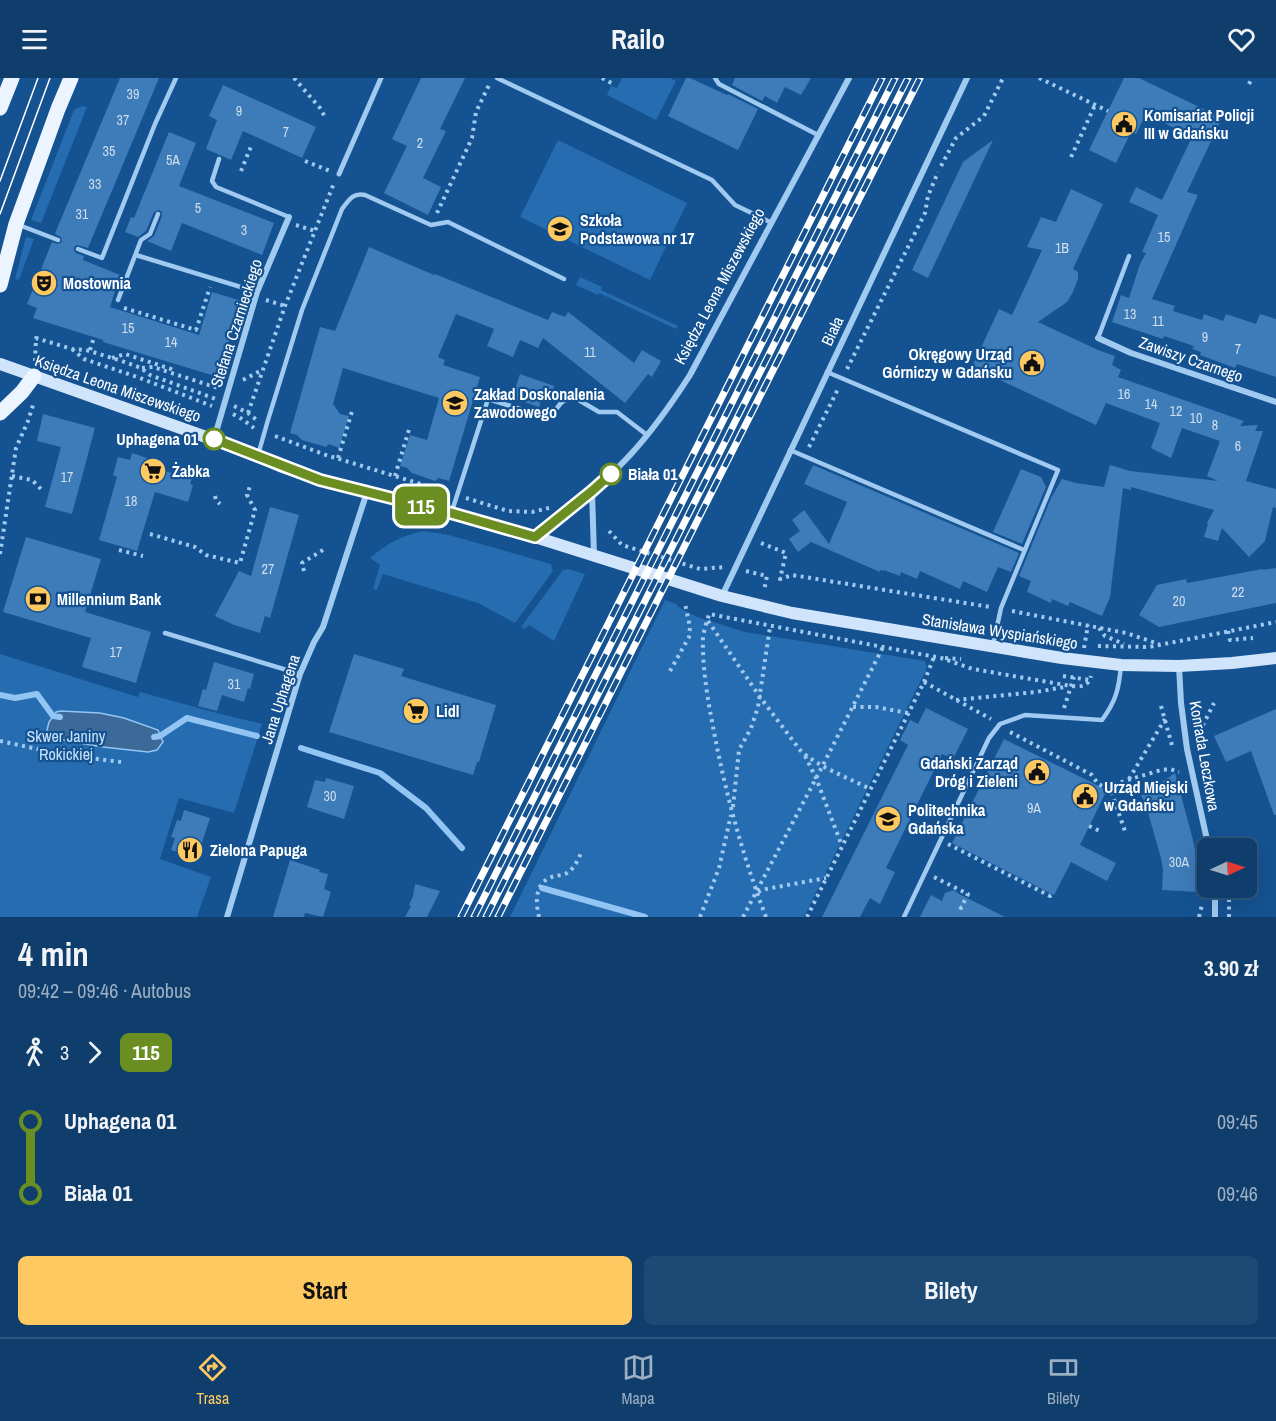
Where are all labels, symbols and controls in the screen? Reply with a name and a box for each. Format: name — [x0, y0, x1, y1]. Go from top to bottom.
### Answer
text: Railo — [611, 21, 665, 57]
icon: menu — [18, 23, 51, 56]
icon: heart — [1225, 23, 1258, 56]
house number: 39 — [127, 85, 139, 103]
house number: 9 — [236, 102, 242, 120]
place label: Komisariat Policji III w Gdańsku — [1144, 104, 1254, 144]
public building icon: Komisariat Policji III w Gdańsku — [1109, 109, 1139, 139]
house number: 37 — [117, 111, 129, 129]
house number: 7 — [283, 123, 289, 141]
house number: 2 — [417, 134, 423, 152]
house number: 35 — [103, 142, 115, 160]
house number: 5A — [166, 151, 180, 169]
house number: 33 — [89, 175, 101, 193]
house number: 5 — [195, 199, 201, 217]
street label: Księdza Leona Miszewskiego — [668, 204, 770, 368]
house number: 31 — [76, 205, 89, 223]
place label: Szkoła Podstawowa nr 17 — [580, 209, 694, 249]
school or university icon: Szkoła Podstawowa nr 17 — [545, 214, 575, 244]
house number: 3 — [241, 221, 247, 239]
house number: 15 — [1158, 228, 1170, 246]
house number: 1B — [1055, 239, 1069, 257]
street label: Stefana Czarnieckiego — [205, 256, 267, 390]
theatre icon: Mostownia — [29, 268, 59, 298]
place label: Mostownia — [63, 272, 131, 294]
house number: 13 — [1124, 305, 1136, 323]
street label: Biała — [816, 312, 849, 349]
house number: 11 — [1152, 312, 1165, 330]
house number: 15 — [122, 319, 134, 337]
house number: 9 — [1202, 328, 1208, 346]
street label: Zawiszy Czarnego — [1136, 331, 1246, 387]
house number: 14 — [165, 333, 178, 351]
house number: 7 — [1235, 340, 1241, 358]
house number: 11 — [584, 343, 597, 361]
place label: Okręgowy Urząd Górniczy w Gdańsku — [882, 343, 1012, 383]
public building icon: Okręgowy Urząd Górniczy w Gdańsku — [1017, 348, 1047, 378]
street label: Księdza Leona Miszewskiego — [32, 349, 204, 427]
place label: Zakład Doskonalenia Zawodowego — [474, 383, 605, 423]
house number: 16 — [1118, 385, 1130, 403]
school or university icon: Zakład Doskonalenia Zawodowego — [440, 388, 470, 418]
house number: 14 — [1145, 395, 1158, 413]
house number: 12 — [1170, 402, 1182, 420]
house number: 10 — [1190, 409, 1202, 427]
house number: 8 — [1212, 416, 1218, 434]
place label: Uphagena 01 — [116, 428, 199, 450]
marker: Uphagena 01 — [203, 428, 225, 450]
house number: 6 — [1235, 437, 1241, 455]
supermarket icon: Żabka — [138, 456, 168, 486]
place label: Żabka — [172, 460, 211, 482]
marker: Biała 01 — [600, 463, 622, 485]
place label: Biała 01 — [628, 463, 678, 485]
house number: 17 — [61, 468, 73, 486]
line badge: 115 — [386, 486, 456, 526]
house number: 18 — [125, 492, 137, 510]
text: 115 — [407, 492, 435, 521]
house number: 27 — [262, 560, 274, 578]
house number: 22 — [1232, 583, 1244, 601]
bank icon: Millennium Bank — [23, 584, 53, 614]
place label: Millennium Bank — [57, 588, 162, 610]
house number: 20 — [1173, 592, 1185, 610]
street label: Stanisława Wyspiańskiego — [921, 608, 1079, 654]
house number: 17 — [110, 643, 122, 661]
street label: Jana Uphagena — [255, 651, 305, 746]
house number: 31 — [228, 675, 241, 693]
supermarket icon: Lidl — [401, 696, 431, 726]
street label: Konrada Leczkowa — [1184, 699, 1226, 814]
place label: Lidl — [436, 700, 459, 722]
park label: Skwer Janiny Rokickiej — [27, 725, 106, 765]
place label: Gdański Zarząd Dróg i Zieleni — [920, 752, 1018, 792]
public building icon: Gdański Zarząd Dróg i Zieleni — [1022, 757, 1052, 787]
place label: Urząd Miejski w Gdańsku — [1104, 776, 1188, 816]
public building icon: Urząd Miejski w Gdańsku — [1070, 781, 1100, 811]
house number: 30 — [324, 787, 336, 805]
place label: Politechnika Gdańska — [908, 799, 986, 839]
house number: 9A — [1027, 799, 1041, 817]
school or university icon: Politechnika Gdańska — [873, 804, 903, 834]
restaurant icon: Zielona Papuga — [175, 835, 205, 865]
north arrow — [1197, 838, 1257, 898]
map controls — [1197, 838, 1257, 898]
place label: Zielona Papuga — [210, 839, 308, 861]
house number: 30A — [1169, 853, 1190, 871]
text: 4 min — [18, 932, 89, 976]
text: 3.90 zł — [1204, 953, 1258, 983]
text: 09:42 – 09:46 · Autobus — [18, 977, 191, 1004]
icon: walk — [18, 1036, 51, 1069]
icon: forward — [78, 1036, 111, 1069]
text: 115 — [132, 1038, 160, 1067]
text: 3 — [60, 1039, 69, 1066]
text: Uphagena 01 — [64, 1106, 176, 1136]
text: 09:45 — [1217, 1108, 1258, 1135]
text: Biała 01 — [64, 1178, 132, 1208]
text: 09:46 — [1217, 1180, 1258, 1207]
button: Start — [18, 1256, 632, 1325]
button: Bilety — [644, 1256, 1258, 1325]
tab: Trasa — [196, 1351, 229, 1409]
tab: Mapa — [622, 1351, 655, 1409]
tab: Bilety — [1047, 1351, 1080, 1409]

